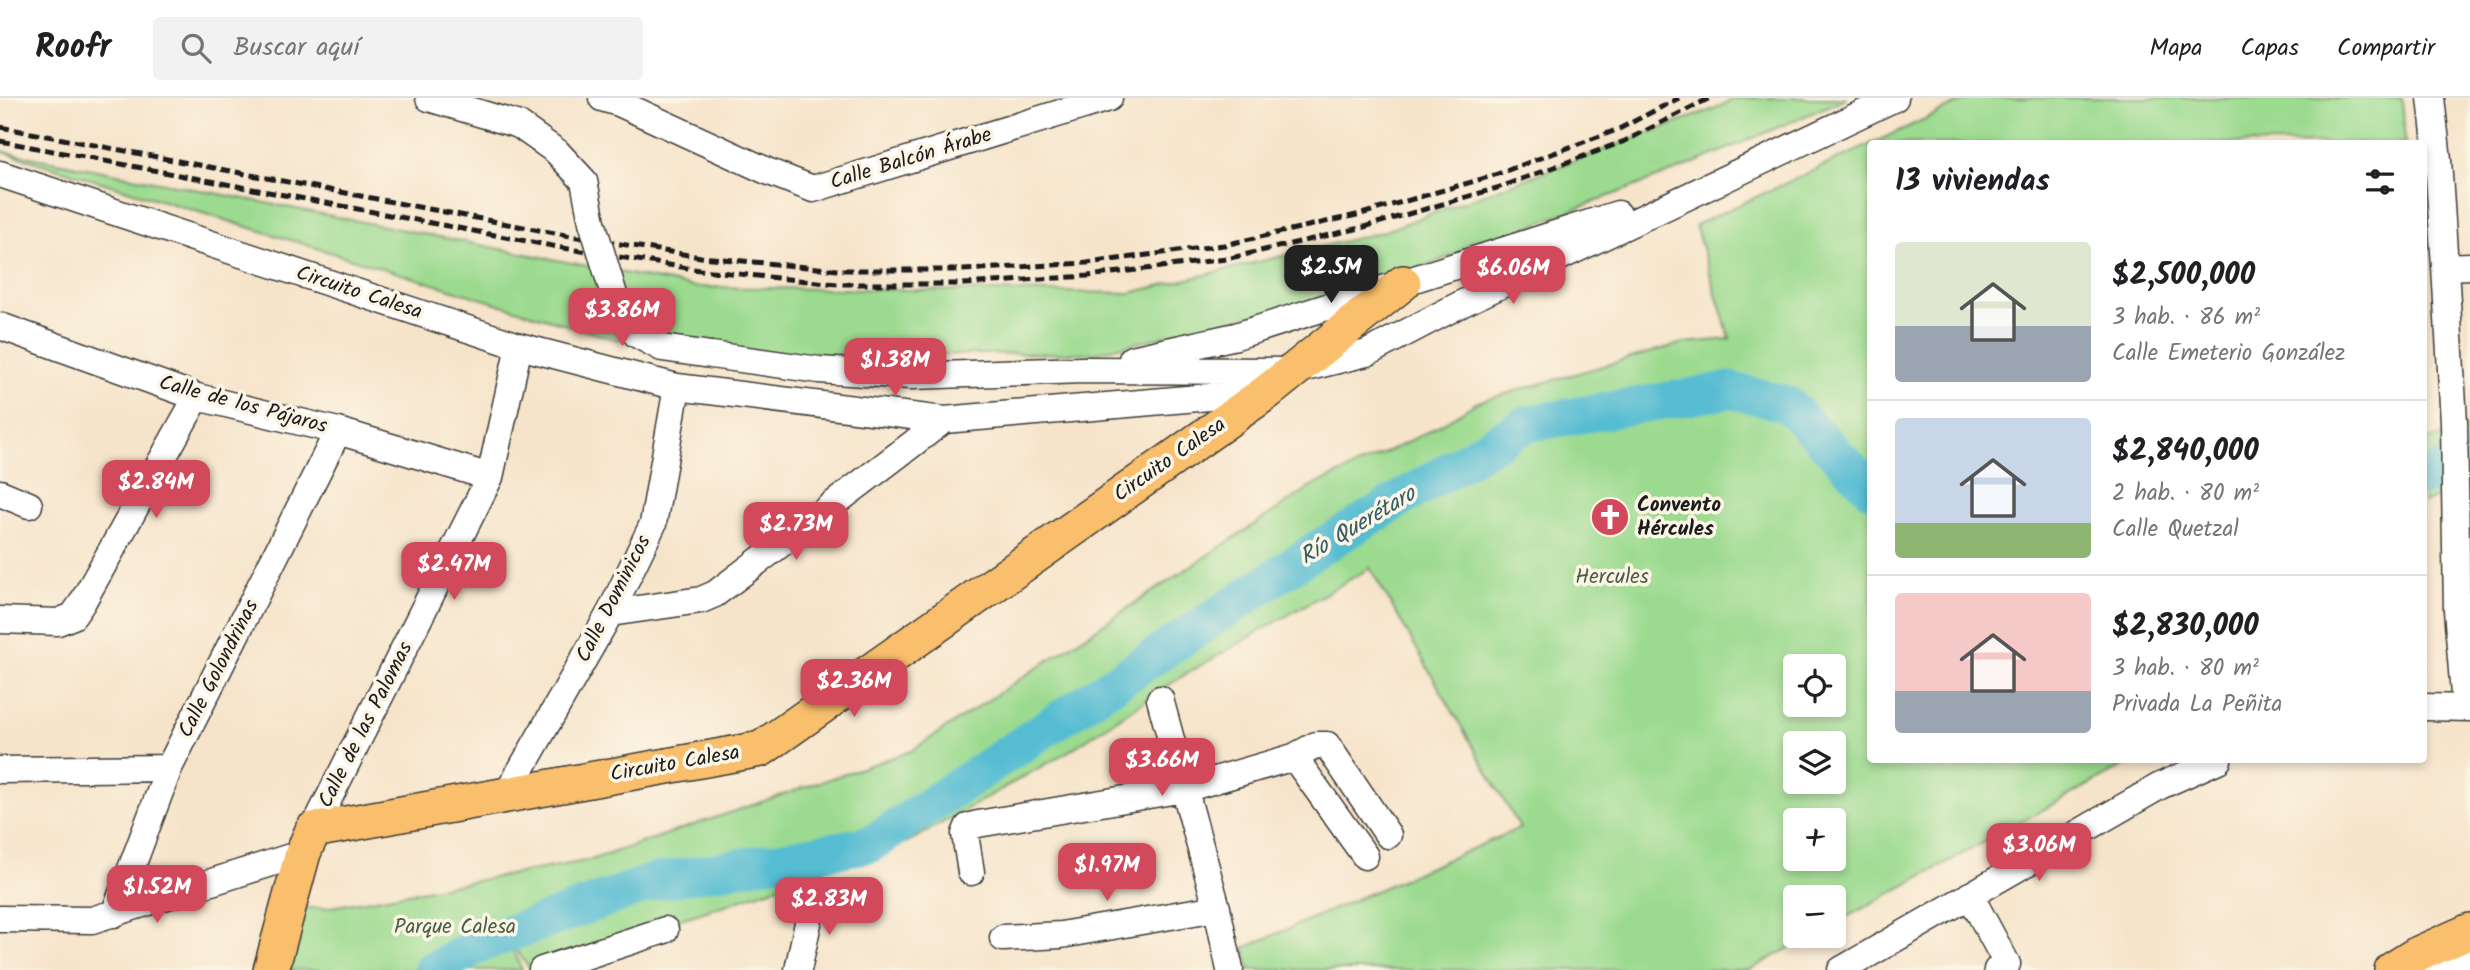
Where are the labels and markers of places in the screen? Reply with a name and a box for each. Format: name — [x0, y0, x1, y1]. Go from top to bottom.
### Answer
pin: $2.5M — [1282, 246, 1380, 305]
pin: $6.06M — [1456, 246, 1570, 306]
pin: $3.86M — [565, 288, 679, 348]
pin: $1.38M — [838, 338, 952, 398]
pin: $2.84M — [99, 460, 213, 520]
place label: Convento Hércules — [1637, 489, 1721, 546]
church icon: Convento Hércules — [1589, 496, 1631, 538]
pin: $2.73M — [739, 503, 853, 562]
pin: $2.47M — [397, 542, 511, 602]
pin: $2.36M — [797, 660, 911, 719]
pin: $3.66M — [1105, 738, 1219, 798]
pin: $3.06M — [1982, 824, 2096, 883]
pin: $1.97M — [1050, 844, 1164, 903]
pin: $1.52M — [100, 866, 214, 925]
pin: $2.83M — [772, 878, 886, 937]

